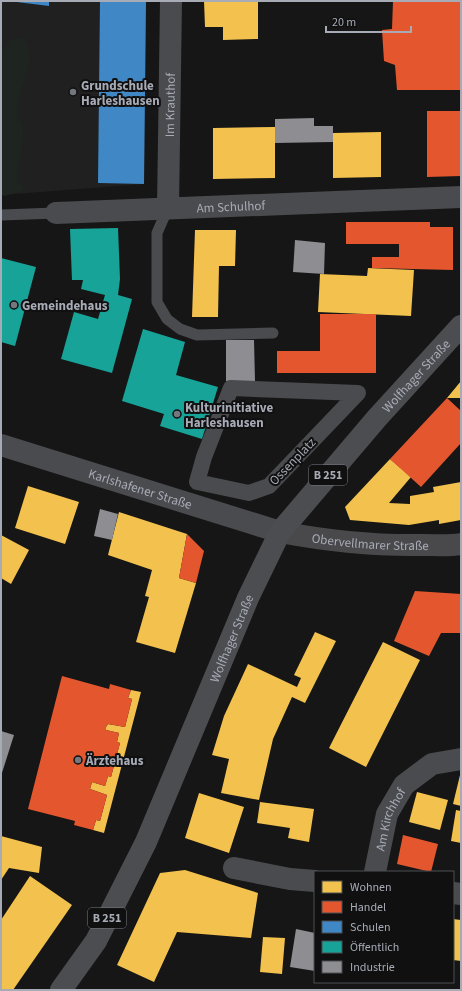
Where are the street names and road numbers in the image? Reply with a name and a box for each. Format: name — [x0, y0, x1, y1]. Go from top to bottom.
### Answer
street label: Im Krauthof — [161, 71, 180, 137]
street label: Am Schulhof — [196, 197, 267, 217]
street label: Wolfhager Straße — [378, 336, 455, 417]
street label: Ossenplatz — [265, 434, 320, 489]
street label: Karlshafener Straße — [86, 465, 194, 514]
road number: B 251 — [309, 465, 347, 485]
street label: Obervellmarer Straße — [310, 529, 429, 555]
street label: Wolfhager Straße — [206, 592, 258, 685]
street label: Am Kirchhof — [372, 784, 411, 853]
road number: B 251 — [88, 908, 126, 928]

